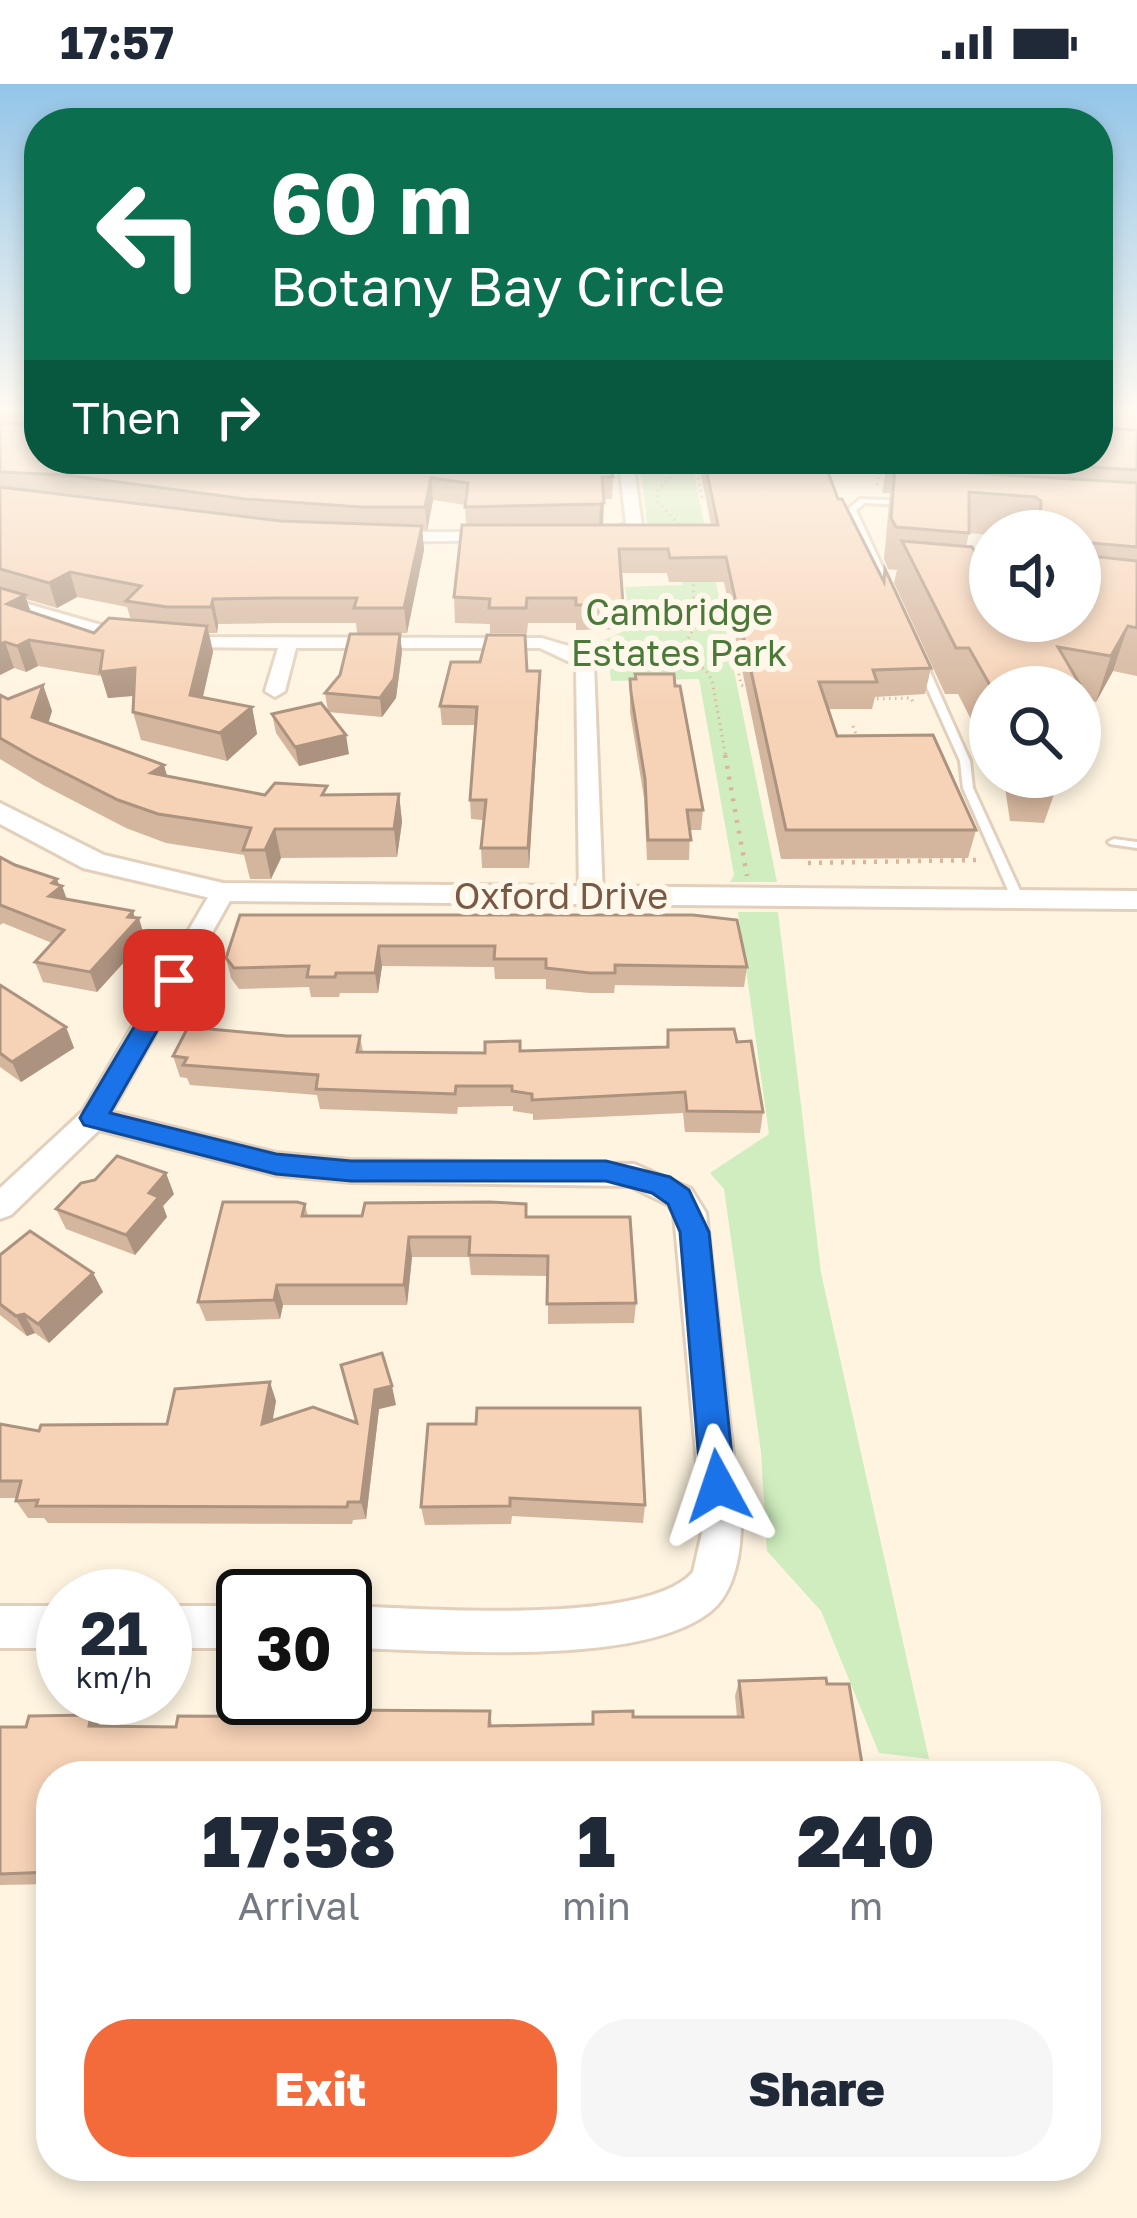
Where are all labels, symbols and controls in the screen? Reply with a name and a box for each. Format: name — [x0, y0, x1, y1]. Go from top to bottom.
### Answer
text: 17:57 — [60, 15, 174, 69]
text: 60 m — [270, 152, 472, 252]
icon: left — [72, 156, 228, 312]
text: Botany Bay Circle — [270, 253, 725, 318]
icon: right — [205, 384, 271, 450]
text: Then — [72, 390, 181, 444]
map controls — [969, 510, 1101, 798]
button: sound — [969, 510, 1101, 642]
park label: Cambridge Estates Park — [571, 590, 787, 674]
button: search — [969, 666, 1101, 798]
street label: Oxford Drive — [454, 874, 668, 917]
pin — [123, 929, 225, 1031]
icon: arrive — [141, 947, 207, 1013]
position arrow — [655, 1423, 781, 1549]
speed limit sign: 30 — [216, 1569, 372, 1725]
text: 21 — [80, 1596, 148, 1668]
text: km/h — [76, 1659, 152, 1695]
text: 17:58 — [202, 1796, 396, 1883]
text: 1 — [577, 1796, 615, 1883]
text: 240 — [797, 1796, 935, 1883]
text: Arrival — [238, 1882, 360, 1929]
text: min — [562, 1882, 631, 1929]
text: m — [849, 1882, 883, 1929]
button: Exit — [84, 2019, 557, 2157]
button: Share — [581, 2019, 1053, 2157]

